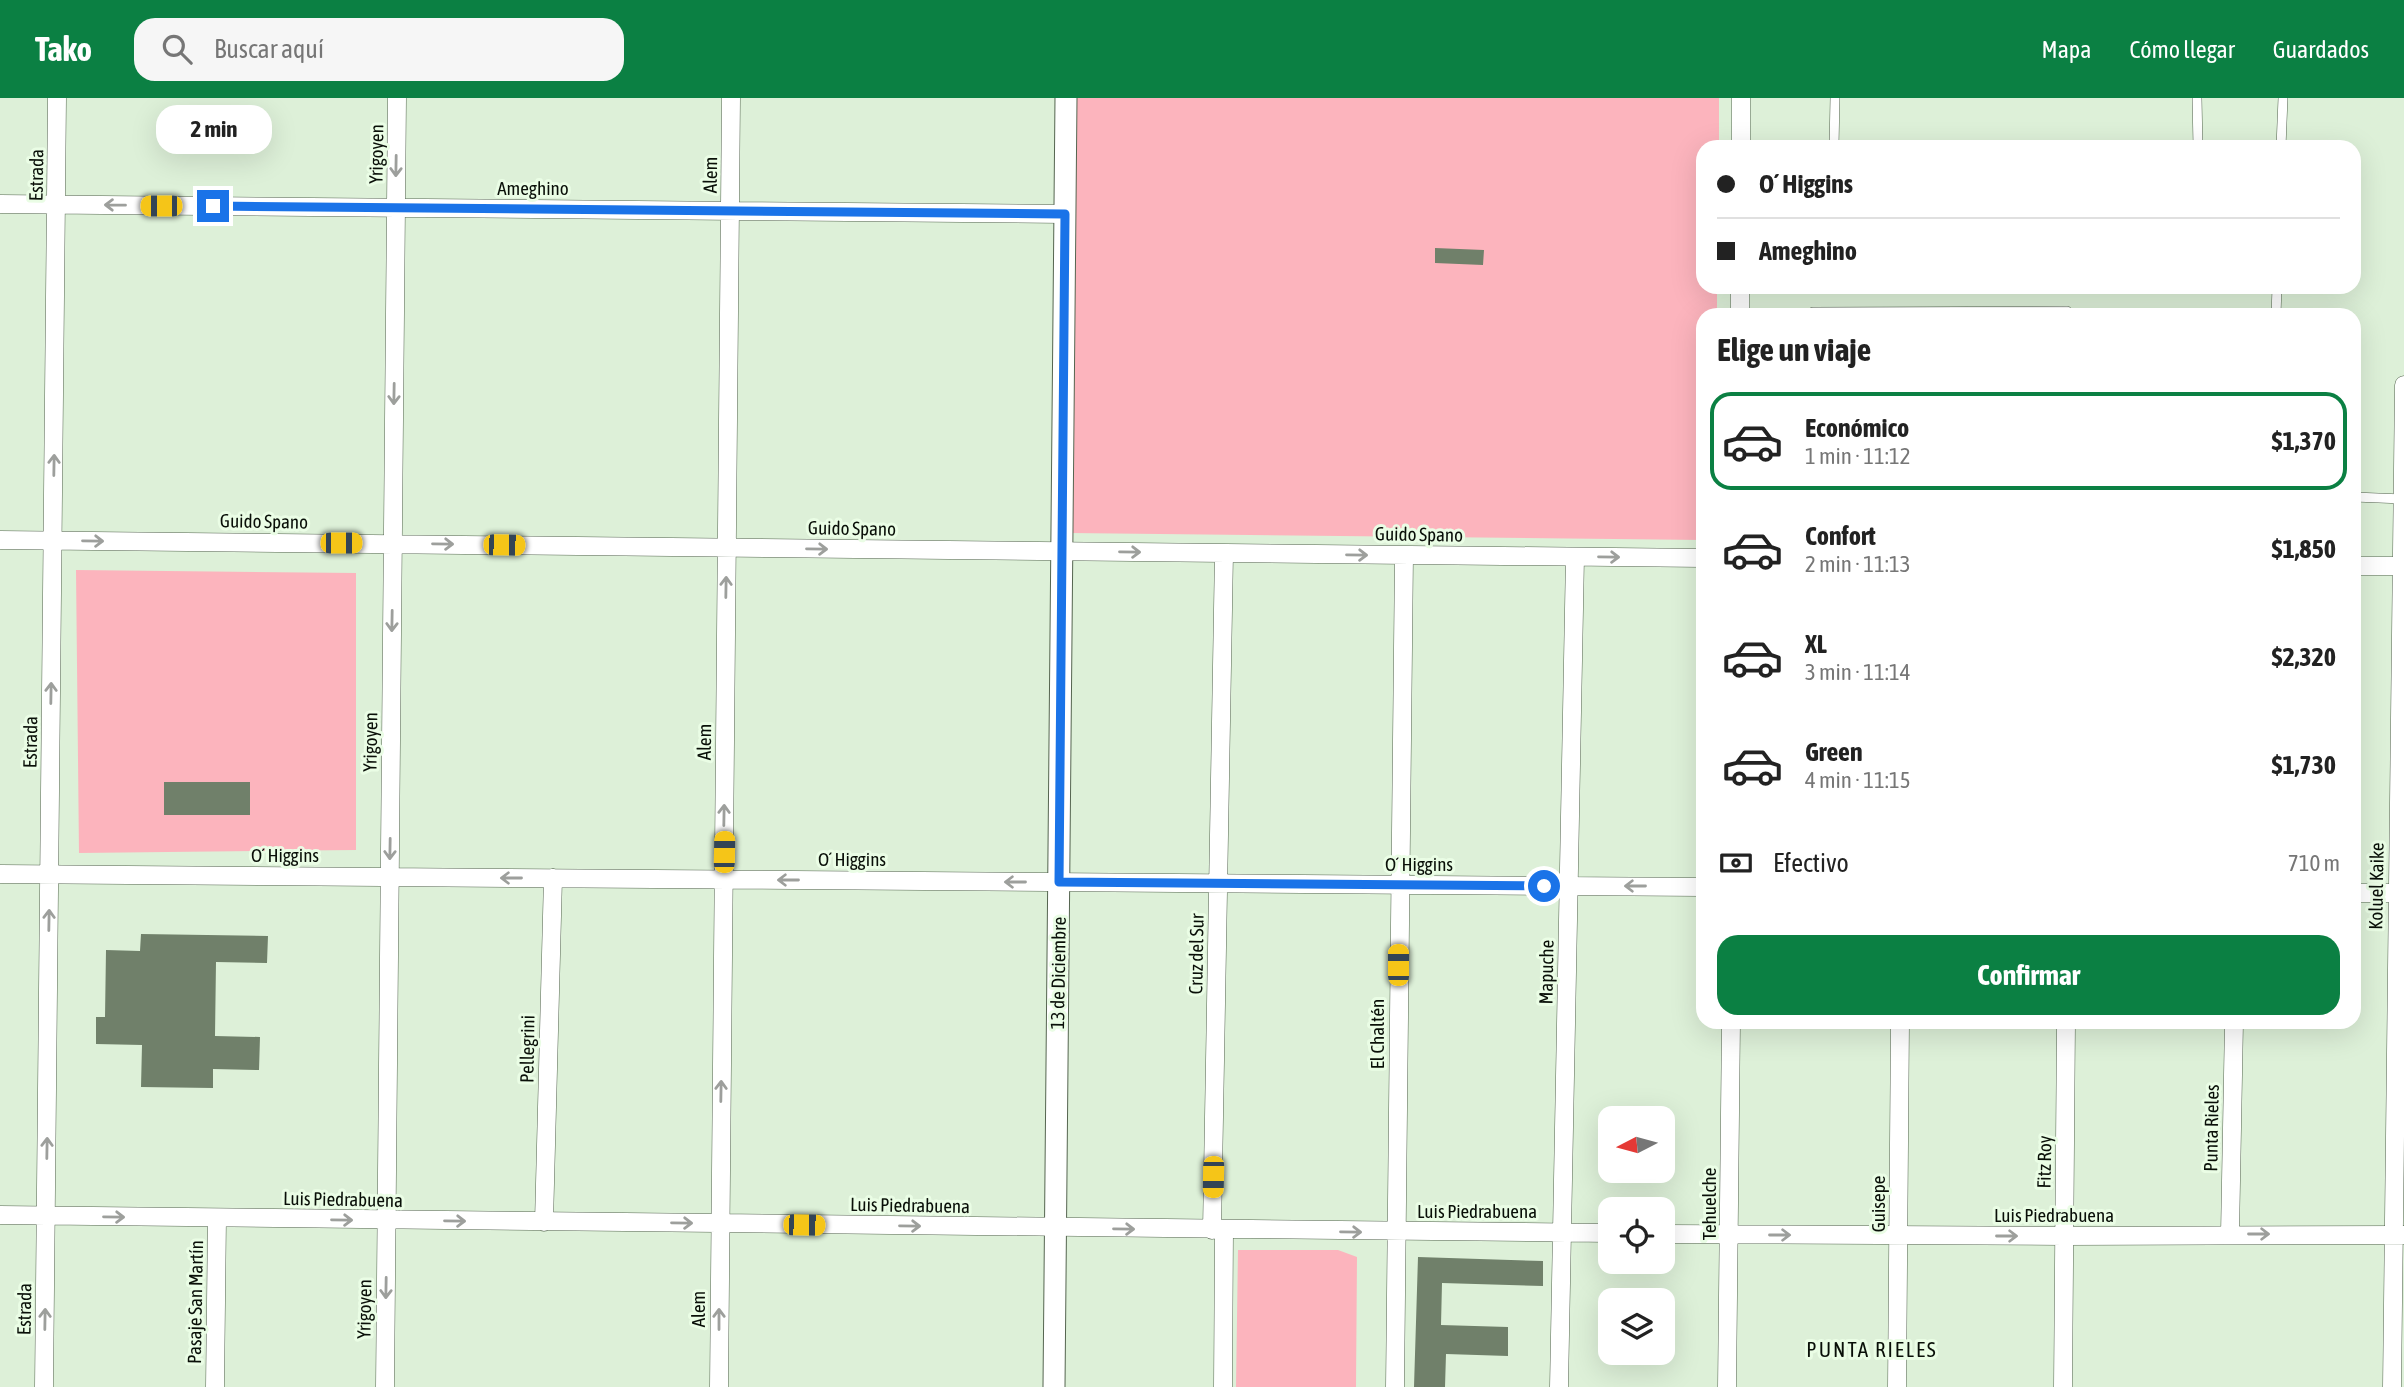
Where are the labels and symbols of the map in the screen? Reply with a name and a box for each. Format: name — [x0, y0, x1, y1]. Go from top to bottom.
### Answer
callout: 2 min — [155, 105, 271, 154]
street label: Yrigoyen — [364, 124, 388, 184]
street label: Estrada — [25, 149, 47, 201]
one-way arrow — [390, 154, 403, 177]
street label: Alem — [699, 157, 721, 193]
street label: Ameghino — [497, 177, 569, 199]
route end — [197, 190, 229, 222]
car — [141, 196, 183, 217]
one-way arrow — [104, 199, 127, 212]
one-way arrow — [387, 382, 401, 405]
one-way arrow — [47, 454, 61, 477]
street label: Guido Spano — [220, 509, 308, 533]
street label: Guido Spano — [808, 516, 896, 540]
street label: Guido Spano — [1375, 522, 1463, 546]
car — [321, 533, 363, 554]
one-way arrow — [81, 534, 104, 547]
car — [483, 534, 526, 556]
one-way arrow — [431, 538, 454, 551]
one-way arrow — [805, 542, 828, 555]
one-way arrow — [1118, 545, 1141, 559]
one-way arrow — [1346, 548, 1369, 561]
one-way arrow — [1598, 550, 1621, 564]
one-way arrow — [720, 576, 733, 599]
one-way arrow — [385, 609, 399, 632]
one-way arrow — [45, 681, 58, 704]
street label: Yrigoyen — [358, 712, 382, 772]
street label: Estrada — [19, 716, 41, 768]
street label: Alem — [693, 724, 715, 760]
one-way arrow — [717, 804, 731, 827]
car — [714, 831, 735, 873]
one-way arrow — [383, 837, 397, 860]
street label: Koluel Kaike — [2364, 842, 2388, 930]
street label: O´ Higgins — [251, 844, 319, 866]
street label: O´ Higgins — [818, 848, 886, 870]
street label: O´ Higgins — [1385, 853, 1453, 875]
route start — [1528, 870, 1560, 902]
one-way arrow — [500, 871, 523, 885]
one-way arrow — [776, 873, 799, 887]
one-way arrow — [1004, 875, 1027, 889]
one-way arrow — [1623, 880, 1646, 893]
one-way arrow — [42, 909, 56, 932]
street label: Cruz del Sur — [1184, 913, 1208, 995]
street label: 13 de Diciembre — [1046, 916, 1070, 1030]
street label: Mapuche — [1534, 940, 1558, 1004]
car — [1388, 944, 1409, 986]
street label: El Chaltén — [1366, 999, 1388, 1069]
street label: Pellegrini — [515, 1015, 539, 1083]
one-way arrow — [715, 1080, 728, 1103]
street label: Punta Rieles — [2199, 1084, 2223, 1172]
north arrow — [1598, 1106, 1675, 1183]
street label: Fitz Roy — [2033, 1135, 2055, 1189]
one-way arrow — [40, 1136, 54, 1159]
car — [1203, 1156, 1224, 1198]
street label: Tehuelche — [1698, 1168, 1720, 1240]
street label: Guisepe — [1867, 1176, 1889, 1232]
street label: Luis Piedrabuena — [283, 1187, 403, 1211]
street label: Luis Piedrabuena — [850, 1193, 970, 1217]
street label: Luis Piedrabuena — [1417, 1200, 1537, 1222]
street label: Luis Piedrabuena — [1994, 1204, 2114, 1226]
one-way arrow — [103, 1210, 126, 1224]
one-way arrow — [330, 1213, 353, 1226]
one-way arrow — [443, 1214, 466, 1228]
car — [783, 1214, 826, 1236]
one-way arrow — [670, 1217, 693, 1230]
one-way arrow — [898, 1219, 921, 1233]
one-way arrow — [1112, 1222, 1135, 1236]
one-way arrow — [1340, 1225, 1363, 1238]
one-way arrow — [2247, 1227, 2270, 1241]
one-way arrow — [1768, 1228, 1791, 1242]
one-way arrow — [1995, 1229, 2018, 1243]
street label: Pasaje San Martín — [183, 1240, 207, 1364]
one-way arrow — [379, 1277, 393, 1300]
street label: Yrigoyen — [352, 1279, 376, 1339]
street label: Estrada — [13, 1283, 35, 1335]
street label: Alem — [687, 1291, 709, 1327]
one-way arrow — [38, 1308, 52, 1331]
one-way arrow — [712, 1308, 726, 1331]
district label: PUNTA RIELES — [1806, 1337, 1938, 1361]

